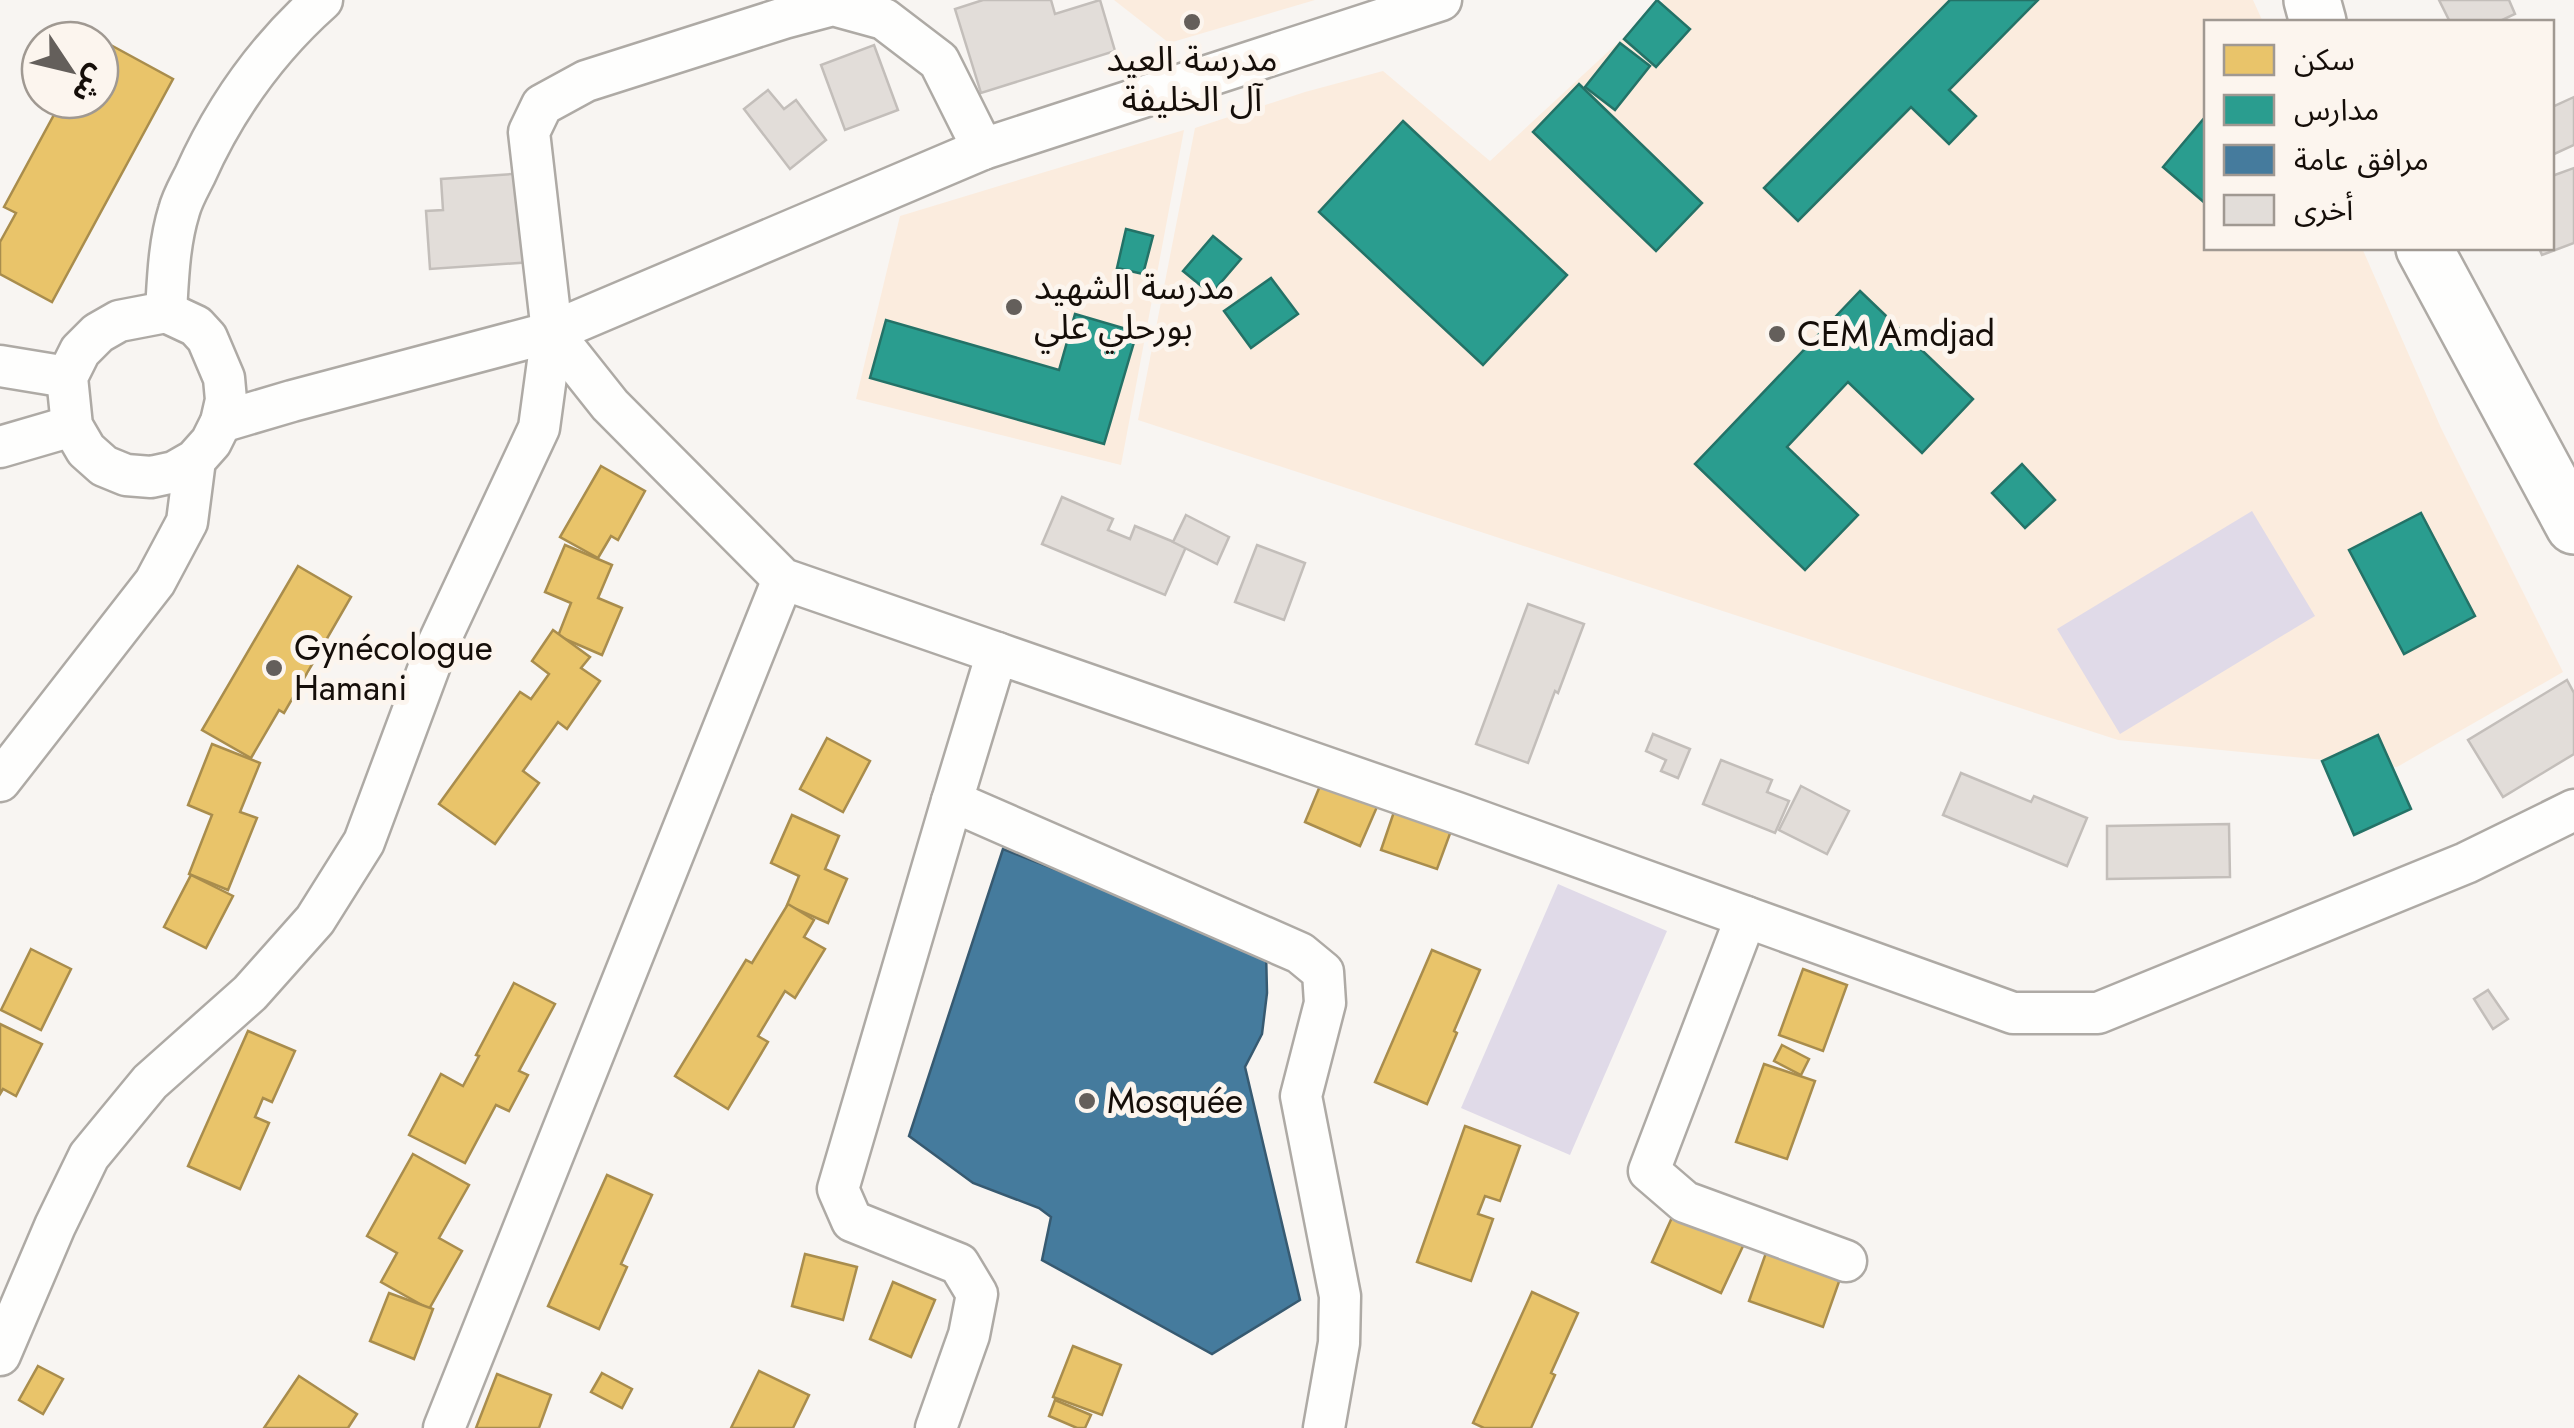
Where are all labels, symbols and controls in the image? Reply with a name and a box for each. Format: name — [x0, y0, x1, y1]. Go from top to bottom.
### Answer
marker: مدرسة العيد آل الخليفة — [1181, 11, 1203, 33]
north arrow — [20, 20, 120, 120]
legend — [2204, 20, 2554, 250]
place label: مدرسة العيد آل الخليفة — [1106, 34, 1278, 124]
text: سكن — [2294, 38, 2355, 81]
text: ش — [62, 57, 118, 112]
text: مدارس — [2294, 88, 2379, 131]
text: مرافق عامة — [2294, 138, 2429, 181]
text: أخرى — [2294, 188, 2353, 231]
place label: مدرسة الشهيد بورحلي علي — [1034, 262, 1234, 354]
marker: مدرسة الشهيد بورحلي علي — [1003, 296, 1025, 318]
place label: CEM Amdjad — [1797, 309, 1995, 359]
marker: CEM Amdjad — [1766, 323, 1788, 345]
place label: Gynécologue Hamani — [294, 623, 493, 713]
marker: Gynécologue Hamani — [263, 657, 285, 679]
place label: Mosquée — [1107, 1076, 1243, 1126]
marker: Mosquée — [1076, 1090, 1098, 1112]

